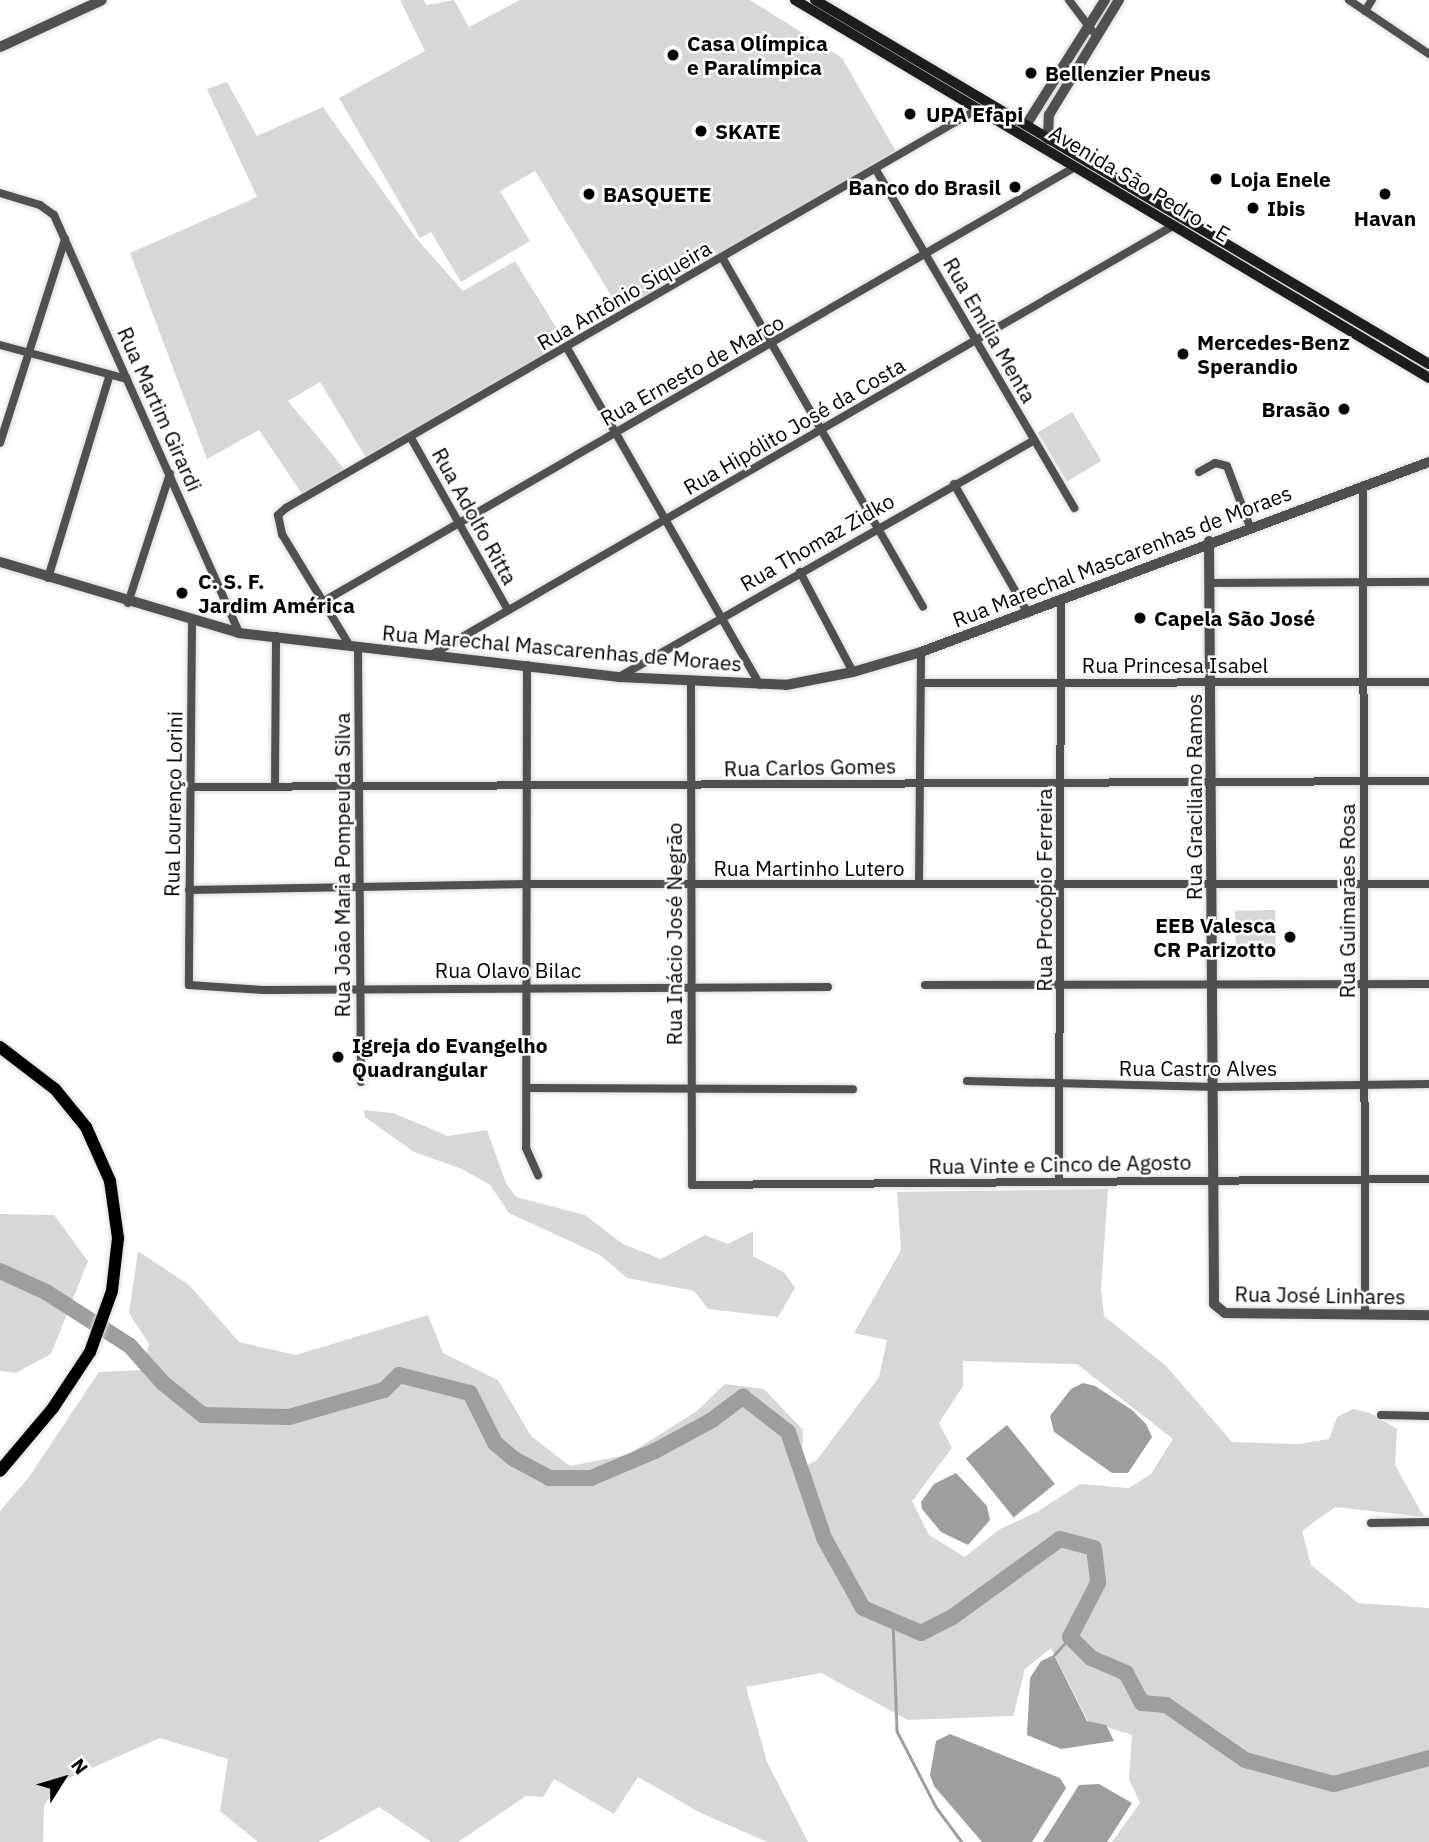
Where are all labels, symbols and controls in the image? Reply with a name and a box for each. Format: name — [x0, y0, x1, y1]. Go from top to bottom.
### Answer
place label: Casa Olímpica e Paralímpica — [687, 30, 828, 80]
marker: Casa Olímpica e Paralímpica — [665, 47, 681, 63]
place label: Bellenzier Pneus — [1045, 60, 1211, 86]
marker: Bellenzier Pneus — [1023, 65, 1039, 81]
place label: UPA Efapi — [926, 101, 1023, 127]
marker: UPA Efapi — [900, 104, 920, 124]
place label: SKATE — [715, 118, 781, 144]
street label: Avenida São Pedro - E — [1045, 119, 1235, 247]
marker: SKATE — [693, 123, 709, 139]
place label: Loja Enele — [1230, 166, 1331, 192]
marker: Loja Enele — [1208, 171, 1224, 187]
place label: Banco do Brasil — [848, 174, 1001, 200]
marker: Banco do Brasil — [1007, 179, 1023, 195]
place label: BASQUETE — [603, 181, 712, 207]
marker: BASQUETE — [581, 186, 597, 202]
marker: Havan — [1377, 186, 1393, 202]
place label: Ibis — [1267, 195, 1305, 221]
marker: Ibis — [1245, 200, 1261, 216]
place label: Havan — [1354, 205, 1416, 231]
street label: Rua Antônio Siqueira — [532, 235, 716, 355]
street label: Rua Emília Menta — [938, 253, 1042, 407]
street label: Rua Ernesto de Marco — [596, 309, 788, 431]
street label: Rua Martim Girardi — [112, 323, 208, 495]
place label: Mercedes-Benz Sperandio — [1197, 329, 1350, 379]
marker: Mercedes-Benz Sperandio — [1175, 346, 1191, 362]
street label: Rua Hipólito José da Costa — [679, 352, 909, 500]
place label: Brasão — [1261, 396, 1330, 422]
marker: Brasão — [1336, 401, 1352, 417]
street label: Rua Adolfo Ritta — [427, 443, 523, 589]
street label: Rua Marechal Mascarenhas de Moraes — [949, 480, 1295, 632]
street label: Rua Thomaz Zidko — [736, 488, 898, 596]
place label: C. S. F. Jardim América — [198, 568, 355, 618]
marker: C. S. F. Jardim América — [172, 583, 192, 603]
place label: Capela São José — [1154, 605, 1315, 631]
marker: Capela São José — [1132, 610, 1148, 626]
street label: Rua Marechal Mascarenhas de Moraes — [381, 620, 743, 676]
street label: Rua Princesa Isabel — [1082, 652, 1268, 678]
street label: Rua Graciliano Ramos — [1181, 694, 1207, 900]
street label: Rua Lourenço Lorini — [159, 711, 187, 897]
street label: Rua João Maria Pompeu da Silva — [329, 713, 355, 1017]
street label: Rua Carlos Gomes — [723, 753, 897, 781]
street label: Rua Procópio Ferreira — [1031, 788, 1057, 992]
street label: Rua Guimarães Rosa — [1334, 804, 1360, 998]
street label: Rua Inácio José Negrão — [661, 823, 687, 1045]
street label: Rua Martinho Lutero — [713, 855, 905, 881]
place label: EEB Valesca CR Parizotto — [1153, 912, 1276, 962]
marker: EEB Valesca CR Parizotto — [1282, 929, 1298, 945]
street label: Rua Olavo Bilac — [435, 957, 581, 983]
place label: Igreja do Evangelho Quadrangular — [352, 1032, 548, 1082]
marker: Igreja do Evangelho Quadrangular — [330, 1049, 346, 1065]
street label: Rua Castro Alves — [1119, 1055, 1277, 1081]
street label: Rua Vinte e Cinco de Agosto — [928, 1149, 1192, 1179]
street label: Rua José Linhares — [1234, 1281, 1406, 1309]
north arrow — [28, 1744, 98, 1814]
text: N — [66, 1754, 93, 1779]

